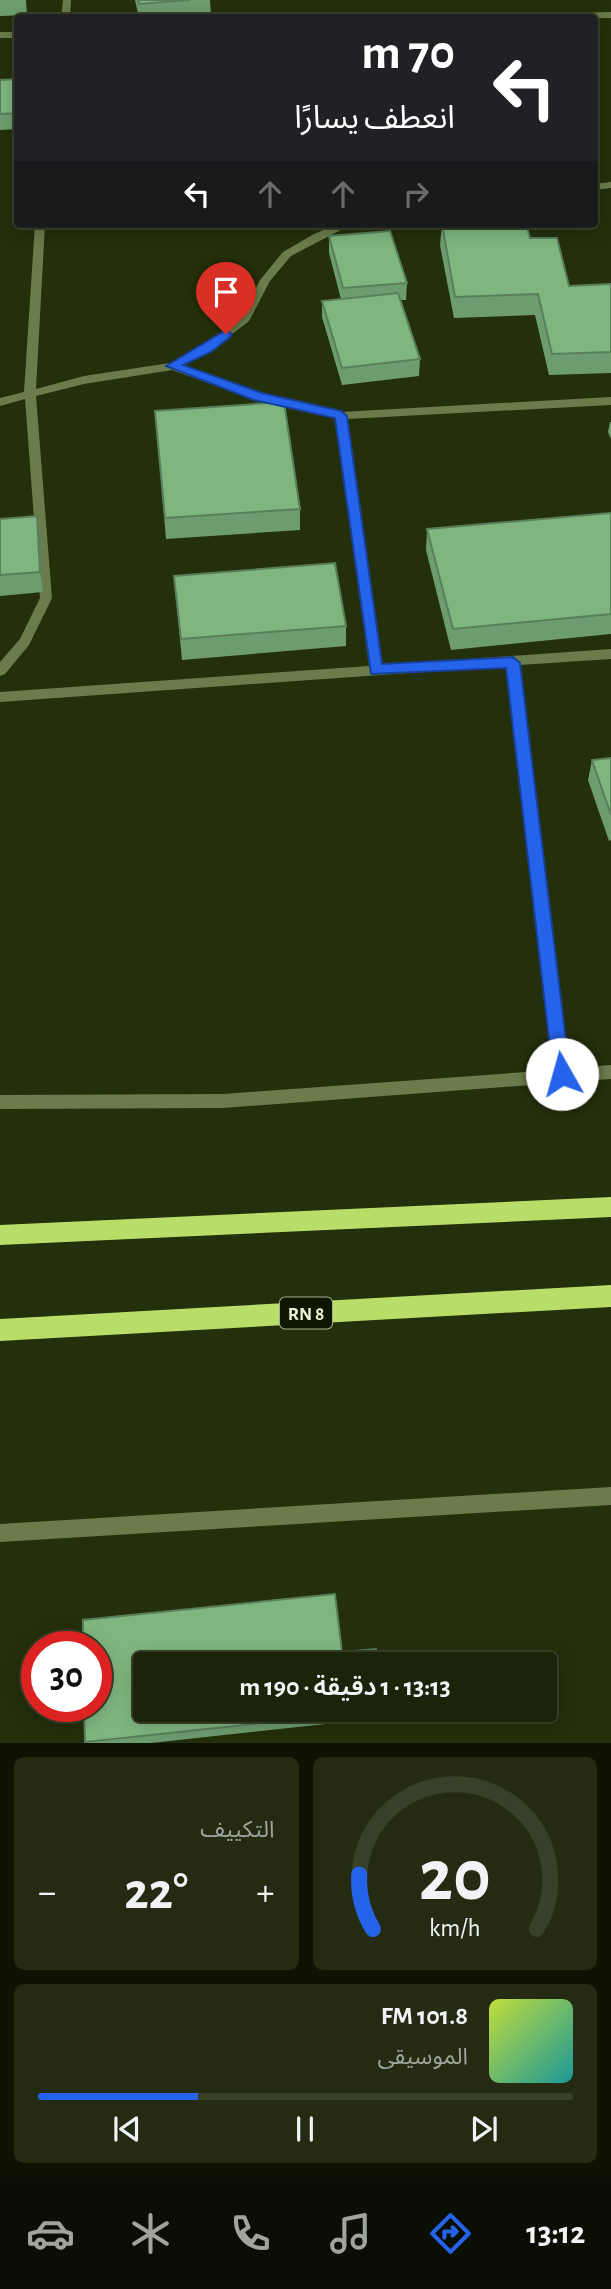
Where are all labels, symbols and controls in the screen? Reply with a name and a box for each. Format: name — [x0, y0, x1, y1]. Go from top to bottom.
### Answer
text: 70 m — [361, 29, 455, 78]
icon: left — [479, 42, 570, 133]
text: انعطف يسارًا — [294, 102, 455, 134]
icon: left — [178, 175, 216, 213]
icon: ahead — [251, 175, 289, 213]
icon: ahead — [324, 175, 362, 213]
icon: right — [397, 175, 435, 213]
pin — [196, 262, 256, 334]
icon: arrive — [207, 273, 245, 311]
position arrow — [525, 1037, 599, 1111]
road number: RN 8 — [280, 1298, 332, 1329]
speed limit sign: 30 — [21, 1631, 112, 1722]
text: 13:13 · 1 دقيقة · 190 m — [239, 1674, 451, 1700]
text: التكييف — [200, 1819, 275, 1842]
text: 20 — [419, 1842, 491, 1915]
text: 22° — [124, 1866, 188, 1918]
text: − — [38, 1874, 56, 1912]
text: + — [256, 1874, 274, 1912]
text: km/h — [429, 1916, 481, 1941]
text: 101.8 FM — [381, 2003, 468, 2029]
text: الموسيقى — [377, 2046, 468, 2069]
icon: previous — [108, 2110, 146, 2148]
icon: pause — [286, 2110, 324, 2148]
icon: next — [465, 2110, 503, 2148]
icon: car — [26, 2209, 75, 2258]
icon: climate — [126, 2209, 175, 2258]
icon: phone — [226, 2209, 275, 2258]
icon: music — [326, 2209, 375, 2258]
icon: directions — [426, 2209, 475, 2258]
text: 13:12 — [526, 2217, 585, 2249]

